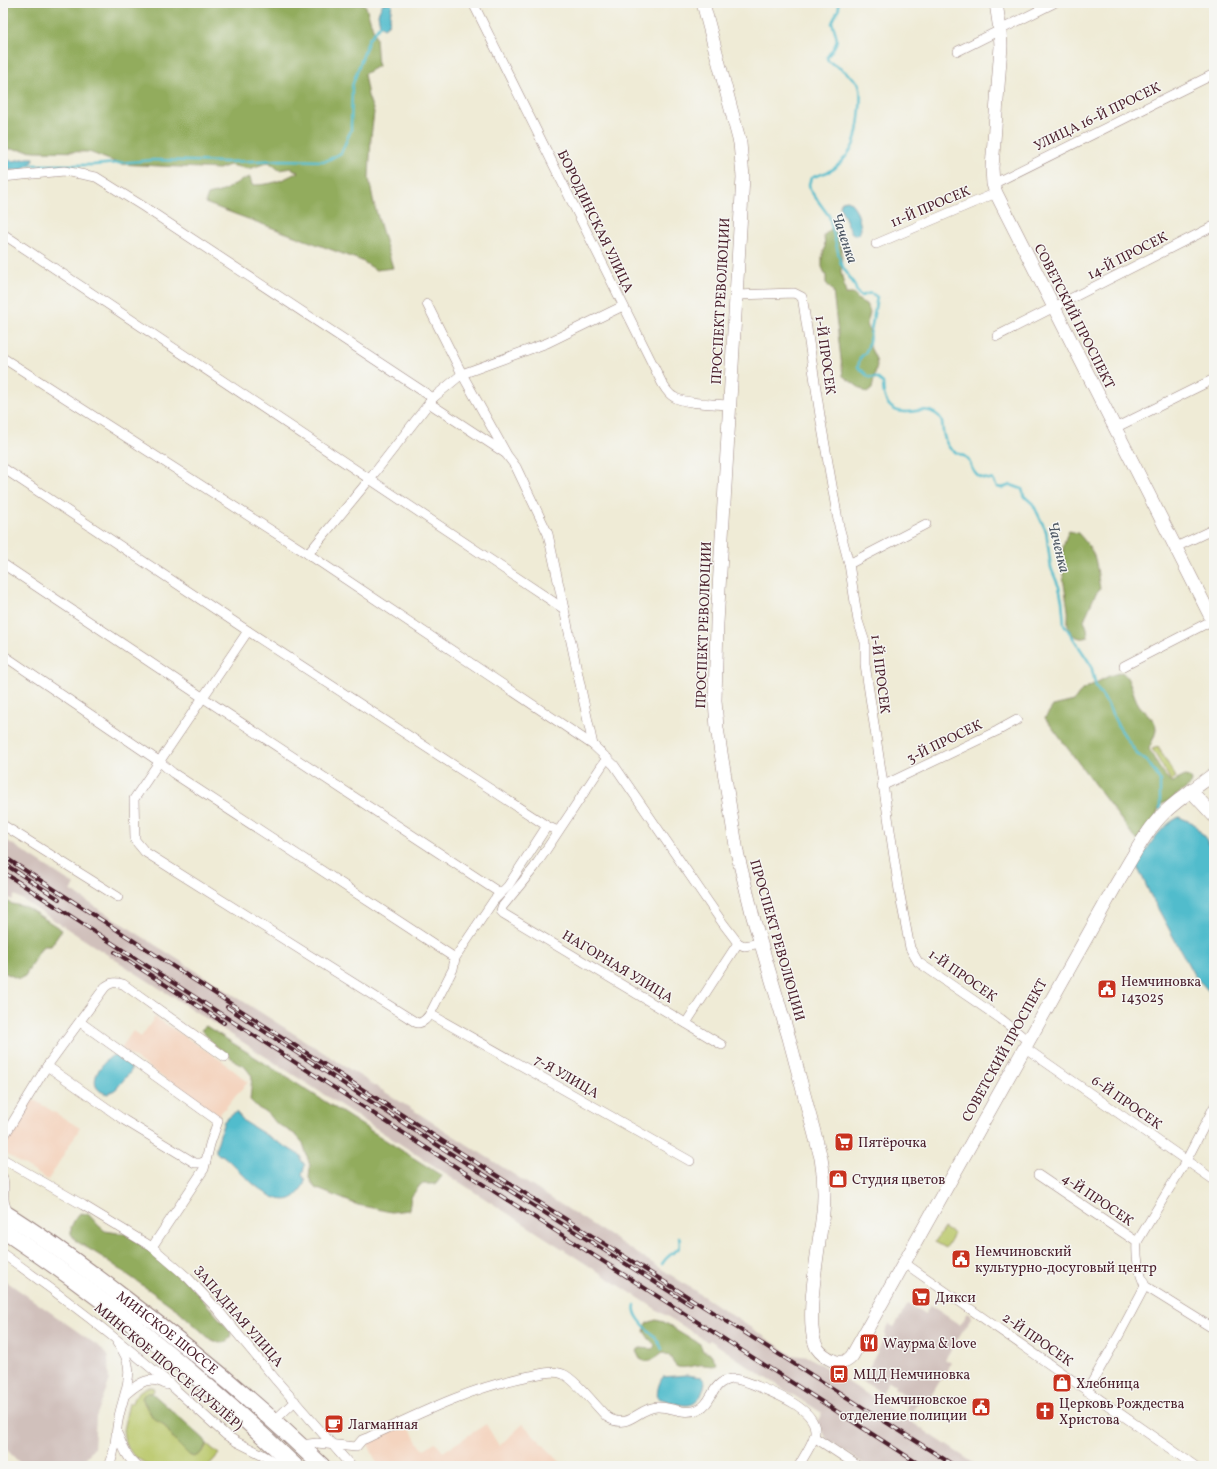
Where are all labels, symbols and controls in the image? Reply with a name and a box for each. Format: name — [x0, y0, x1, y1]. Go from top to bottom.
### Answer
street label: УЛИЦА 16-Й ПРОСЕК — [1031, 77, 1165, 156]
street label: БОРОДИНСКАЯ УЛИЦА — [552, 147, 638, 296]
street label: 11-Й ПРОСЕК — [887, 181, 974, 233]
water label: Чаченка — [825, 210, 862, 266]
street label: ПРОСПЕКТ РЕВОЛЮЦИИ — [708, 217, 735, 385]
street label: 14-Й ПРОСЕК — [1084, 227, 1172, 285]
street label: СОВЕТСКИЙ ПРОСПЕКТ — [1029, 240, 1119, 393]
street label: 1-Й ПРОСЕК — [810, 314, 841, 396]
water label: Чаченка — [1041, 520, 1074, 575]
street label: ПРОСПЕКТ РЕВОЛЮЦИИ — [692, 541, 717, 709]
street label: 1-Й ПРОСЕК — [865, 633, 895, 715]
street label: 3-Й ПРОСЕК — [903, 715, 986, 769]
street label: ПРОСПЕКТ РЕВОЛЮЦИИ — [744, 857, 809, 1024]
street label: НАГОРНАЯ УЛИЦА — [558, 926, 677, 1008]
street label: 1-Й ПРОСЕК — [924, 945, 1001, 1007]
place label: Немчиновка 143025 — [1121, 973, 1201, 1008]
street label: СОВЕТСКИЙ ПРОСПЕКТ — [957, 975, 1053, 1126]
public building icon: Немчиновка 143025 — [1096, 978, 1118, 1000]
street label: 7-Я УЛИЦА — [530, 1051, 602, 1104]
street label: 6-Й ПРОСЕК — [1087, 1071, 1166, 1135]
supermarket icon: Пятёрочка — [833, 1131, 855, 1153]
place label: Пятёрочка — [858, 1134, 927, 1153]
shop icon: Студия цветов — [827, 1168, 849, 1190]
street label: 4-Й ПРОСЕК — [1058, 1169, 1138, 1231]
place label: Студия цветов — [852, 1171, 945, 1190]
place label: Немчиновский культурно-досуговый центр — [975, 1243, 1157, 1278]
public building icon: Немчиновский культурно-досуговый центр — [950, 1248, 972, 1270]
street label: ЗАПАДНАЯ УЛИЦА — [189, 1262, 287, 1372]
supermarket icon: Дикси — [910, 1286, 932, 1308]
street label: МИНСКОЕ ШОССЕ — [112, 1287, 221, 1380]
place label: Дикси — [935, 1289, 976, 1308]
street label: МИНСКОЕ ШОССЕ (ДУБЛЁР) — [90, 1299, 246, 1435]
street label: 2-Й ПРОСЕК — [998, 1308, 1077, 1372]
restaurant icon: Wаурма & love — [858, 1332, 880, 1354]
place label: Wаурма & love — [883, 1335, 977, 1354]
bus stop icon: МЦД Немчиновка — [828, 1363, 850, 1385]
place label: МЦД Немчиновка — [853, 1366, 970, 1385]
shop icon: Хлебница — [1051, 1372, 1073, 1394]
place label: Хлебница — [1076, 1375, 1140, 1394]
place label: Немчиновское отделение полиции — [840, 1391, 967, 1426]
place label: Церковь Рождества Христова — [1059, 1395, 1185, 1430]
public building icon: Немчиновское отделение полиции — [970, 1396, 992, 1418]
church icon: Церковь Рождества Христова — [1034, 1400, 1056, 1422]
cafe icon: Лагманная — [323, 1413, 345, 1435]
place label: Лагманная — [348, 1416, 418, 1435]

